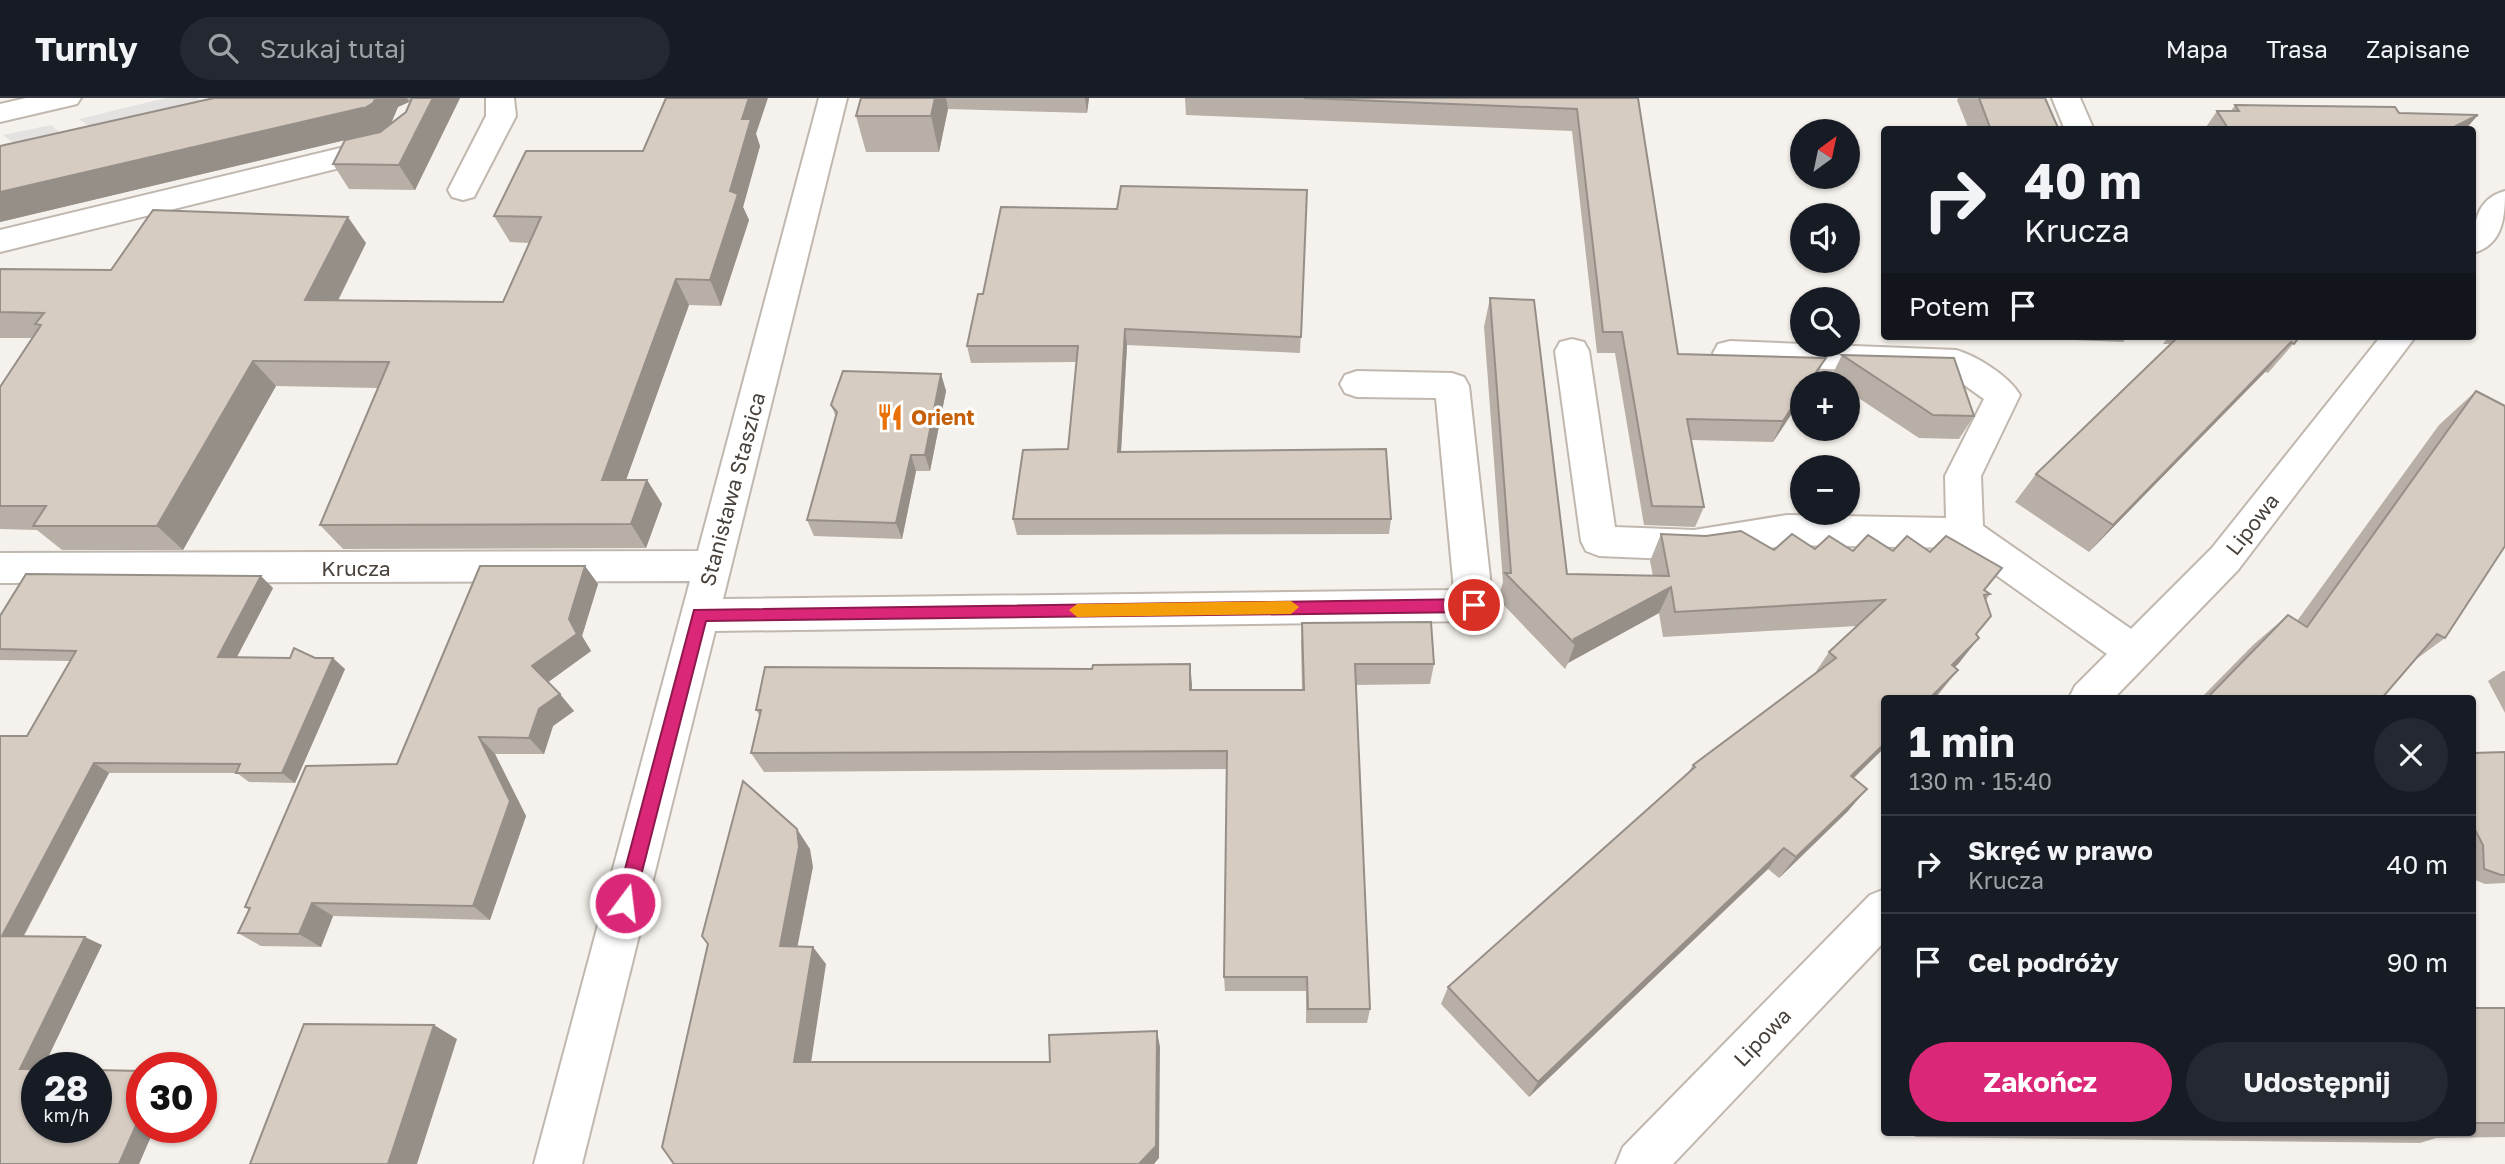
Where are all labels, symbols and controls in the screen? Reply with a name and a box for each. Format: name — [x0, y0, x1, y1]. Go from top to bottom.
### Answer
search box — [180, 17, 670, 80]
text: Turnly — [35, 29, 138, 68]
icon: search — [204, 29, 242, 67]
text: Szukaj tutaj — [260, 33, 406, 64]
text: Mapa — [2166, 34, 2228, 63]
text: Trasa — [2266, 34, 2328, 63]
text: Zapisane — [2366, 34, 2470, 63]
north arrow — [1790, 119, 1860, 189]
map controls — [1790, 119, 1860, 525]
text: 40 m — [2024, 151, 2142, 210]
icon: right — [1909, 154, 2000, 245]
button: sound — [1790, 203, 1860, 273]
text: Krucza — [2024, 211, 2130, 249]
button: search — [1790, 287, 1860, 357]
icon: arrive — [2004, 287, 2042, 325]
text: Potem — [1909, 291, 1990, 322]
button: + — [1790, 371, 1860, 441]
street label: Stanisława Staszica — [694, 389, 770, 589]
restaurant icon: Orient — [875, 402, 905, 432]
place label: Orient — [911, 404, 975, 430]
button: − — [1790, 455, 1860, 525]
street label: Lipowa — [2220, 488, 2284, 560]
street label: Krucza — [321, 555, 391, 581]
pin — [1444, 575, 1504, 635]
icon: arrive — [1455, 586, 1493, 624]
text: 1 min — [1909, 716, 2015, 766]
button: close — [2374, 718, 2448, 792]
text: 130 m · 15:40 — [1909, 767, 2052, 795]
text: Skręć w prawo — [1968, 835, 2153, 866]
icon: right — [1909, 845, 1947, 883]
text: 40 m — [2387, 849, 2448, 880]
position arrow — [588, 866, 662, 940]
text: Krucza — [1968, 866, 2044, 894]
icon: arrive — [1909, 943, 1947, 981]
text: Cel podróży — [1968, 947, 2119, 978]
text: 90 m — [2387, 947, 2448, 978]
street label: Lipowa — [1728, 1002, 1796, 1072]
button: Zakończ — [1909, 1042, 2172, 1122]
button: Udostępnij — [2186, 1042, 2448, 1122]
speed limit sign: 30 — [126, 1052, 217, 1143]
text: 28 — [45, 1067, 88, 1109]
text: km/h — [44, 1104, 89, 1126]

